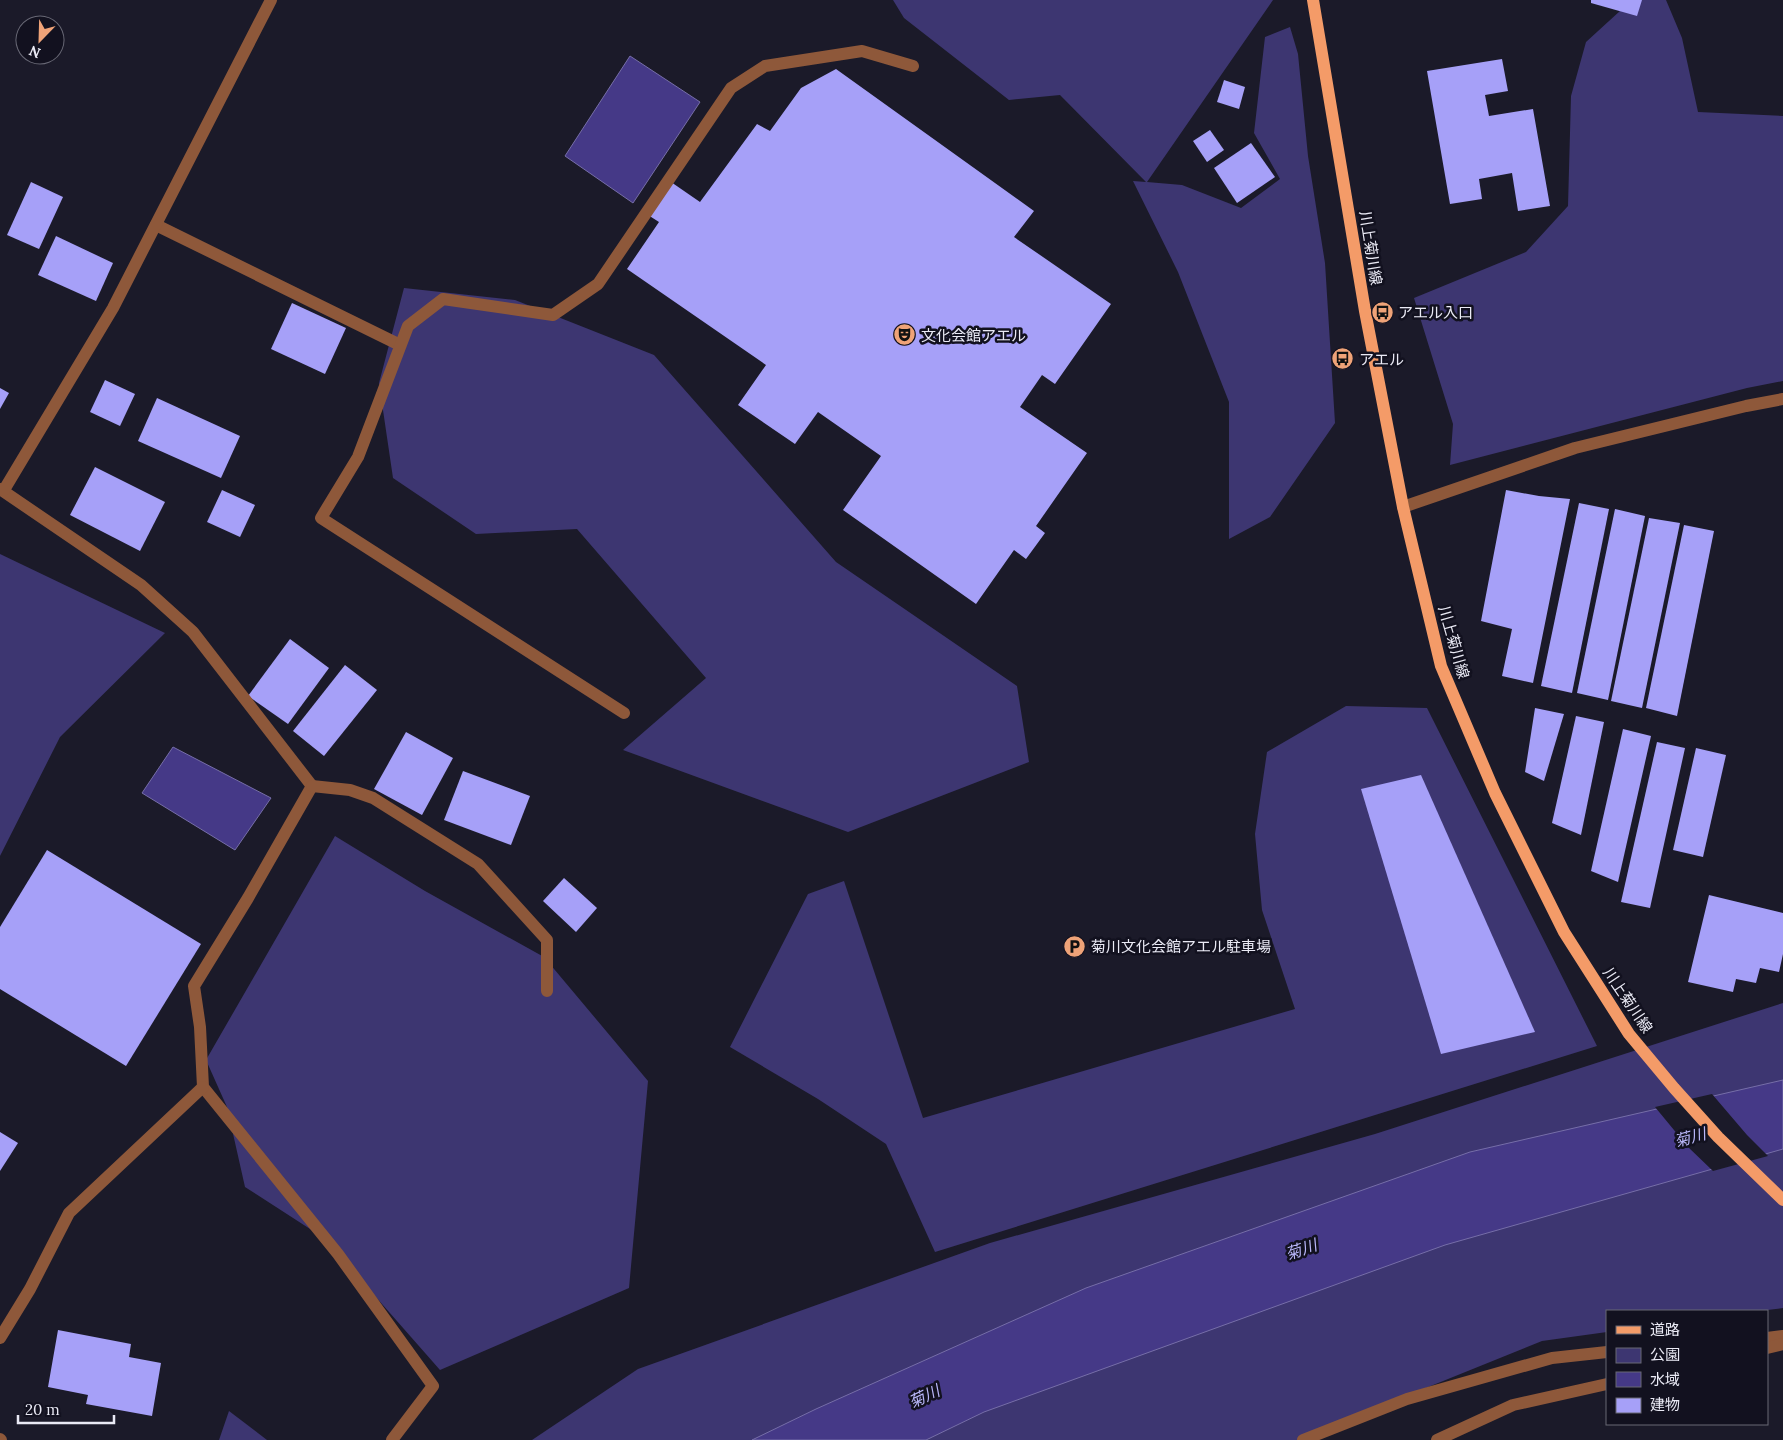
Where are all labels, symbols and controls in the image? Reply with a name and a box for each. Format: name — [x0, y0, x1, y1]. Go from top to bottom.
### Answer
north arrow — [15, 15, 65, 65]
text: N — [26, 41, 43, 62]
street label: 川上菊川線 — [1356, 209, 1386, 287]
bus stop icon: アエル入口 — [1370, 300, 1394, 324]
place label: アエル入口 — [1398, 303, 1473, 322]
theatre icon: 文化会館アエル — [893, 323, 917, 347]
place label: 文化会館アエル — [921, 326, 1026, 345]
bus stop icon: アエル — [1331, 347, 1355, 371]
place label: アエル — [1359, 350, 1404, 369]
street label: 川上菊川線 — [1435, 603, 1473, 681]
parking icon: 菊川文化会館アエル駐車場 — [1063, 934, 1087, 958]
place label: 菊川文化会館アエル駐車場 — [1091, 937, 1271, 956]
street label: 川上菊川線 — [1599, 964, 1657, 1036]
water label: 菊川 — [1672, 1123, 1710, 1151]
water label: 菊川 — [1283, 1234, 1321, 1264]
legend — [1606, 1310, 1768, 1425]
text: 道路 — [1650, 1320, 1680, 1339]
text: 公園 — [1650, 1345, 1680, 1364]
text: 水域 — [1650, 1370, 1680, 1389]
water label: 菊川 — [905, 1379, 945, 1412]
scale bar — [18, 1392, 114, 1424]
text: 建物 — [1650, 1395, 1680, 1414]
text: 20 m — [25, 1400, 60, 1419]

